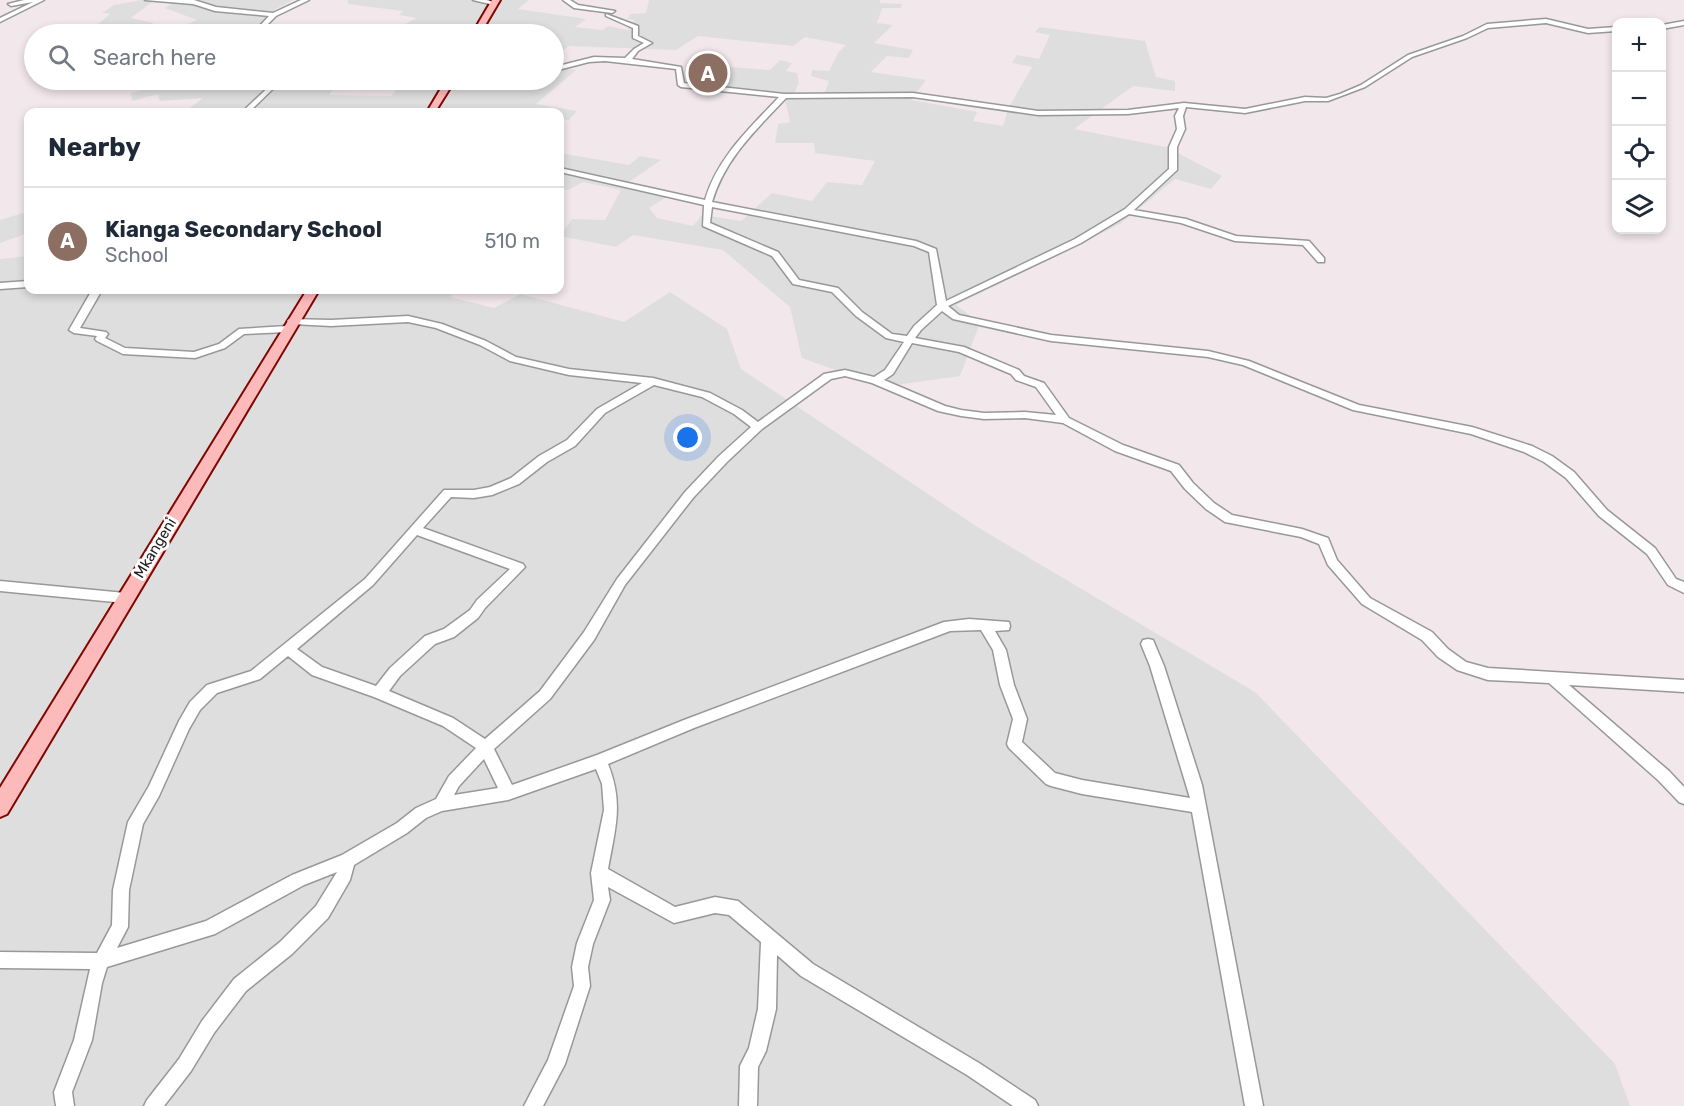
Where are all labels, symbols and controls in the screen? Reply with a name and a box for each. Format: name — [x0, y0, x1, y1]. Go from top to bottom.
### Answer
map controls — [1612, 18, 1666, 234]
button: + — [1612, 18, 1666, 72]
search box — [24, 24, 564, 90]
icon: search — [45, 41, 78, 74]
text: Search here — [93, 44, 216, 71]
pin: A — [688, 50, 728, 96]
button: − — [1612, 72, 1666, 126]
button: locate — [1612, 126, 1666, 180]
text: Nearby — [48, 132, 141, 163]
button: layers — [1612, 180, 1666, 234]
text: Kianga Secondary School — [105, 216, 382, 243]
text: A — [60, 229, 75, 253]
text: 510 m — [484, 229, 540, 253]
text: School — [105, 243, 168, 267]
your location — [673, 423, 702, 452]
street label: Mkangeni — [130, 515, 180, 581]

